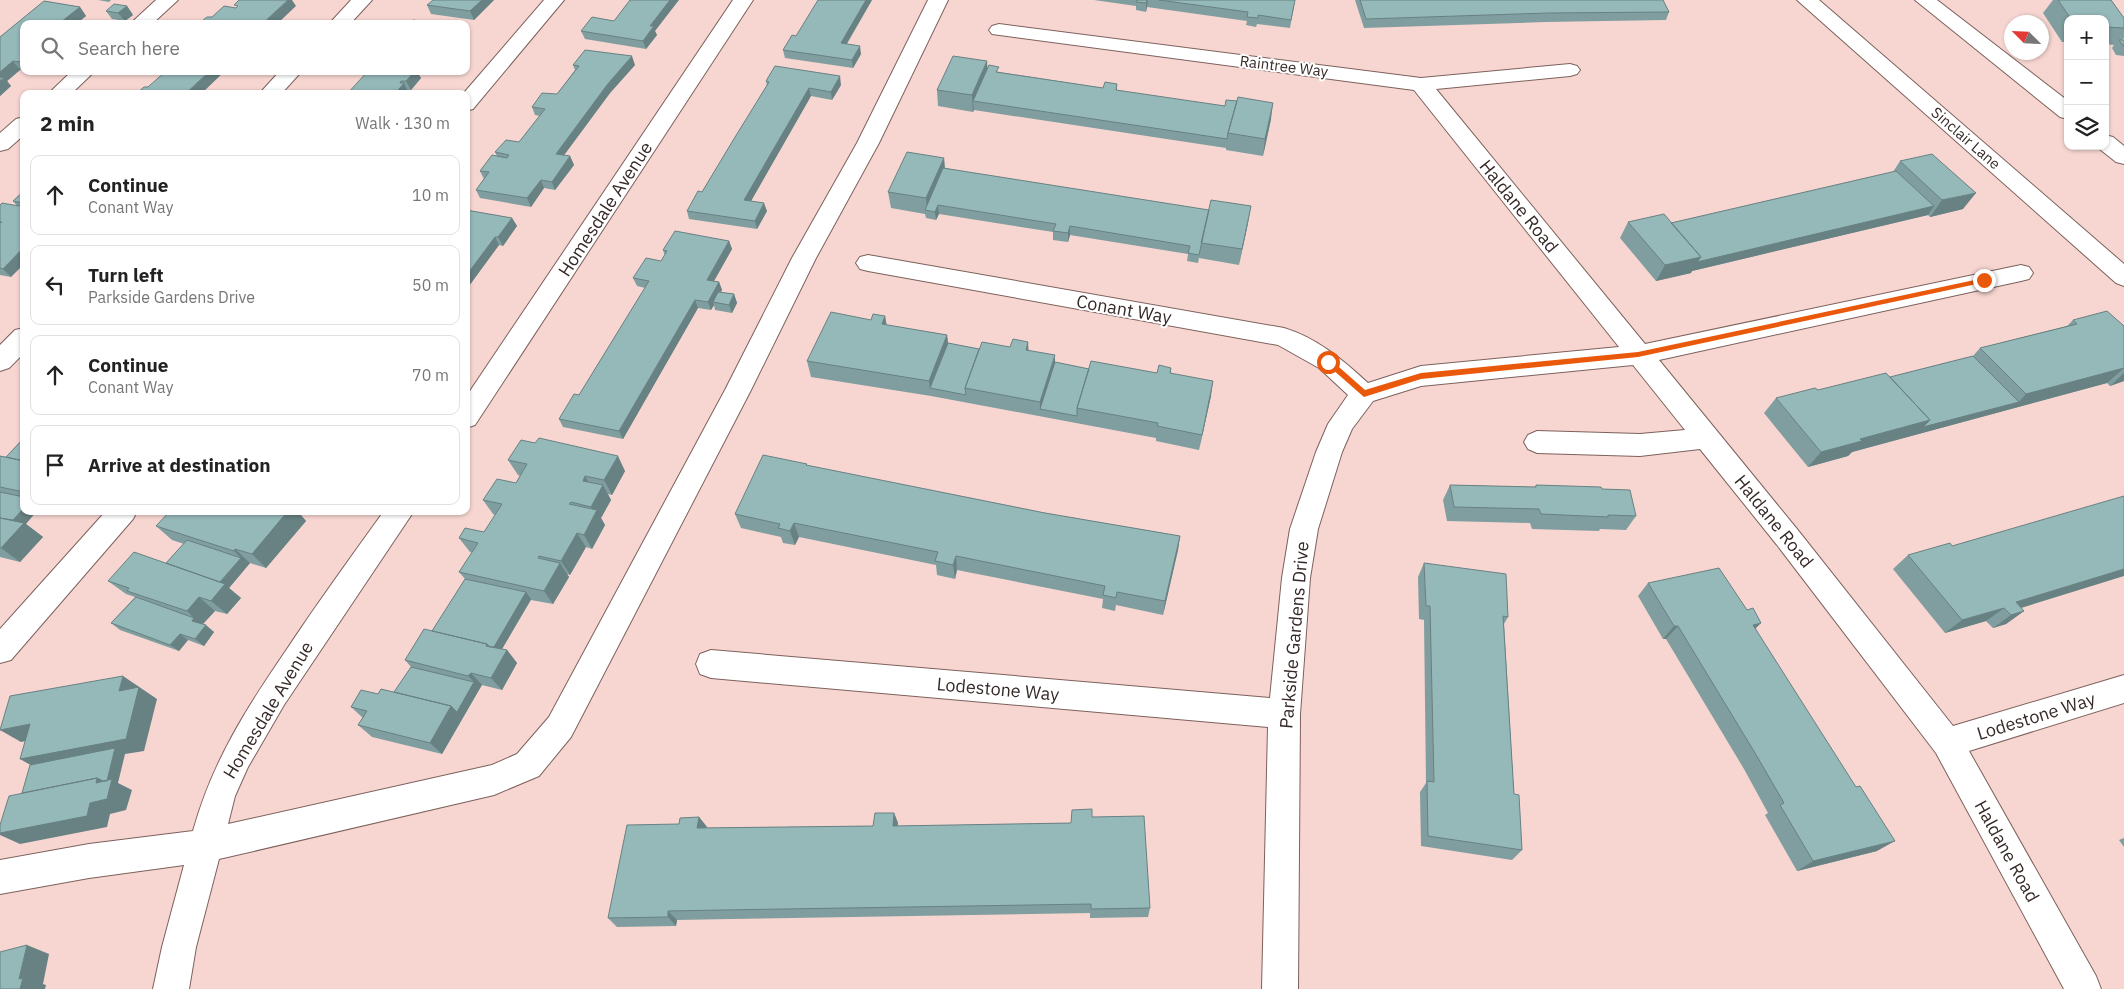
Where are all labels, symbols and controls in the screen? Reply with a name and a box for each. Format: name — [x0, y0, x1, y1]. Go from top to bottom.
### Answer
north arrow — [2004, 15, 2049, 60]
map controls — [2064, 15, 2109, 150]
button: + — [2064, 15, 2109, 60]
search box — [20, 20, 470, 75]
icon: search — [38, 34, 66, 62]
text: Search here — [78, 36, 180, 60]
street label: Raintree Way — [1239, 51, 1330, 81]
button: − — [2064, 60, 2109, 105]
street label: Sinclair Lane — [1927, 103, 2005, 173]
button: layers — [2064, 105, 2109, 150]
text: 2 min — [40, 109, 95, 137]
text: Walk · 130 m — [355, 113, 450, 133]
street label: Homesdale Avenue — [553, 137, 657, 281]
street label: Haldane Road — [1474, 155, 1564, 257]
text: Continue — [88, 173, 168, 197]
icon: ahead — [41, 181, 69, 209]
text: 10 m — [412, 185, 449, 205]
text: Conant Way — [88, 197, 174, 217]
text: Turn left — [88, 263, 164, 287]
route end — [1973, 269, 1996, 292]
icon: left — [41, 271, 69, 299]
text: 50 m — [412, 275, 449, 295]
text: Parkside Gardens Drive — [88, 287, 255, 307]
street label: Conant Way — [1075, 289, 1173, 329]
route start — [1317, 351, 1340, 374]
text: Continue — [88, 353, 168, 377]
icon: ahead — [41, 361, 69, 389]
text: 70 m — [412, 365, 449, 385]
text: Conant Way — [88, 377, 174, 397]
icon: arrive — [41, 451, 69, 479]
text: Arrive at destination — [88, 453, 271, 477]
street label: Haldane Road — [1729, 470, 1819, 572]
street label: Parkside Gardens Drive — [1274, 540, 1314, 730]
street label: Homesdale Avenue — [218, 637, 318, 783]
street label: Lodestone Way — [936, 672, 1060, 706]
street label: Lodestone Way — [1974, 687, 2098, 745]
street label: Haldane Road — [1970, 796, 2044, 906]

